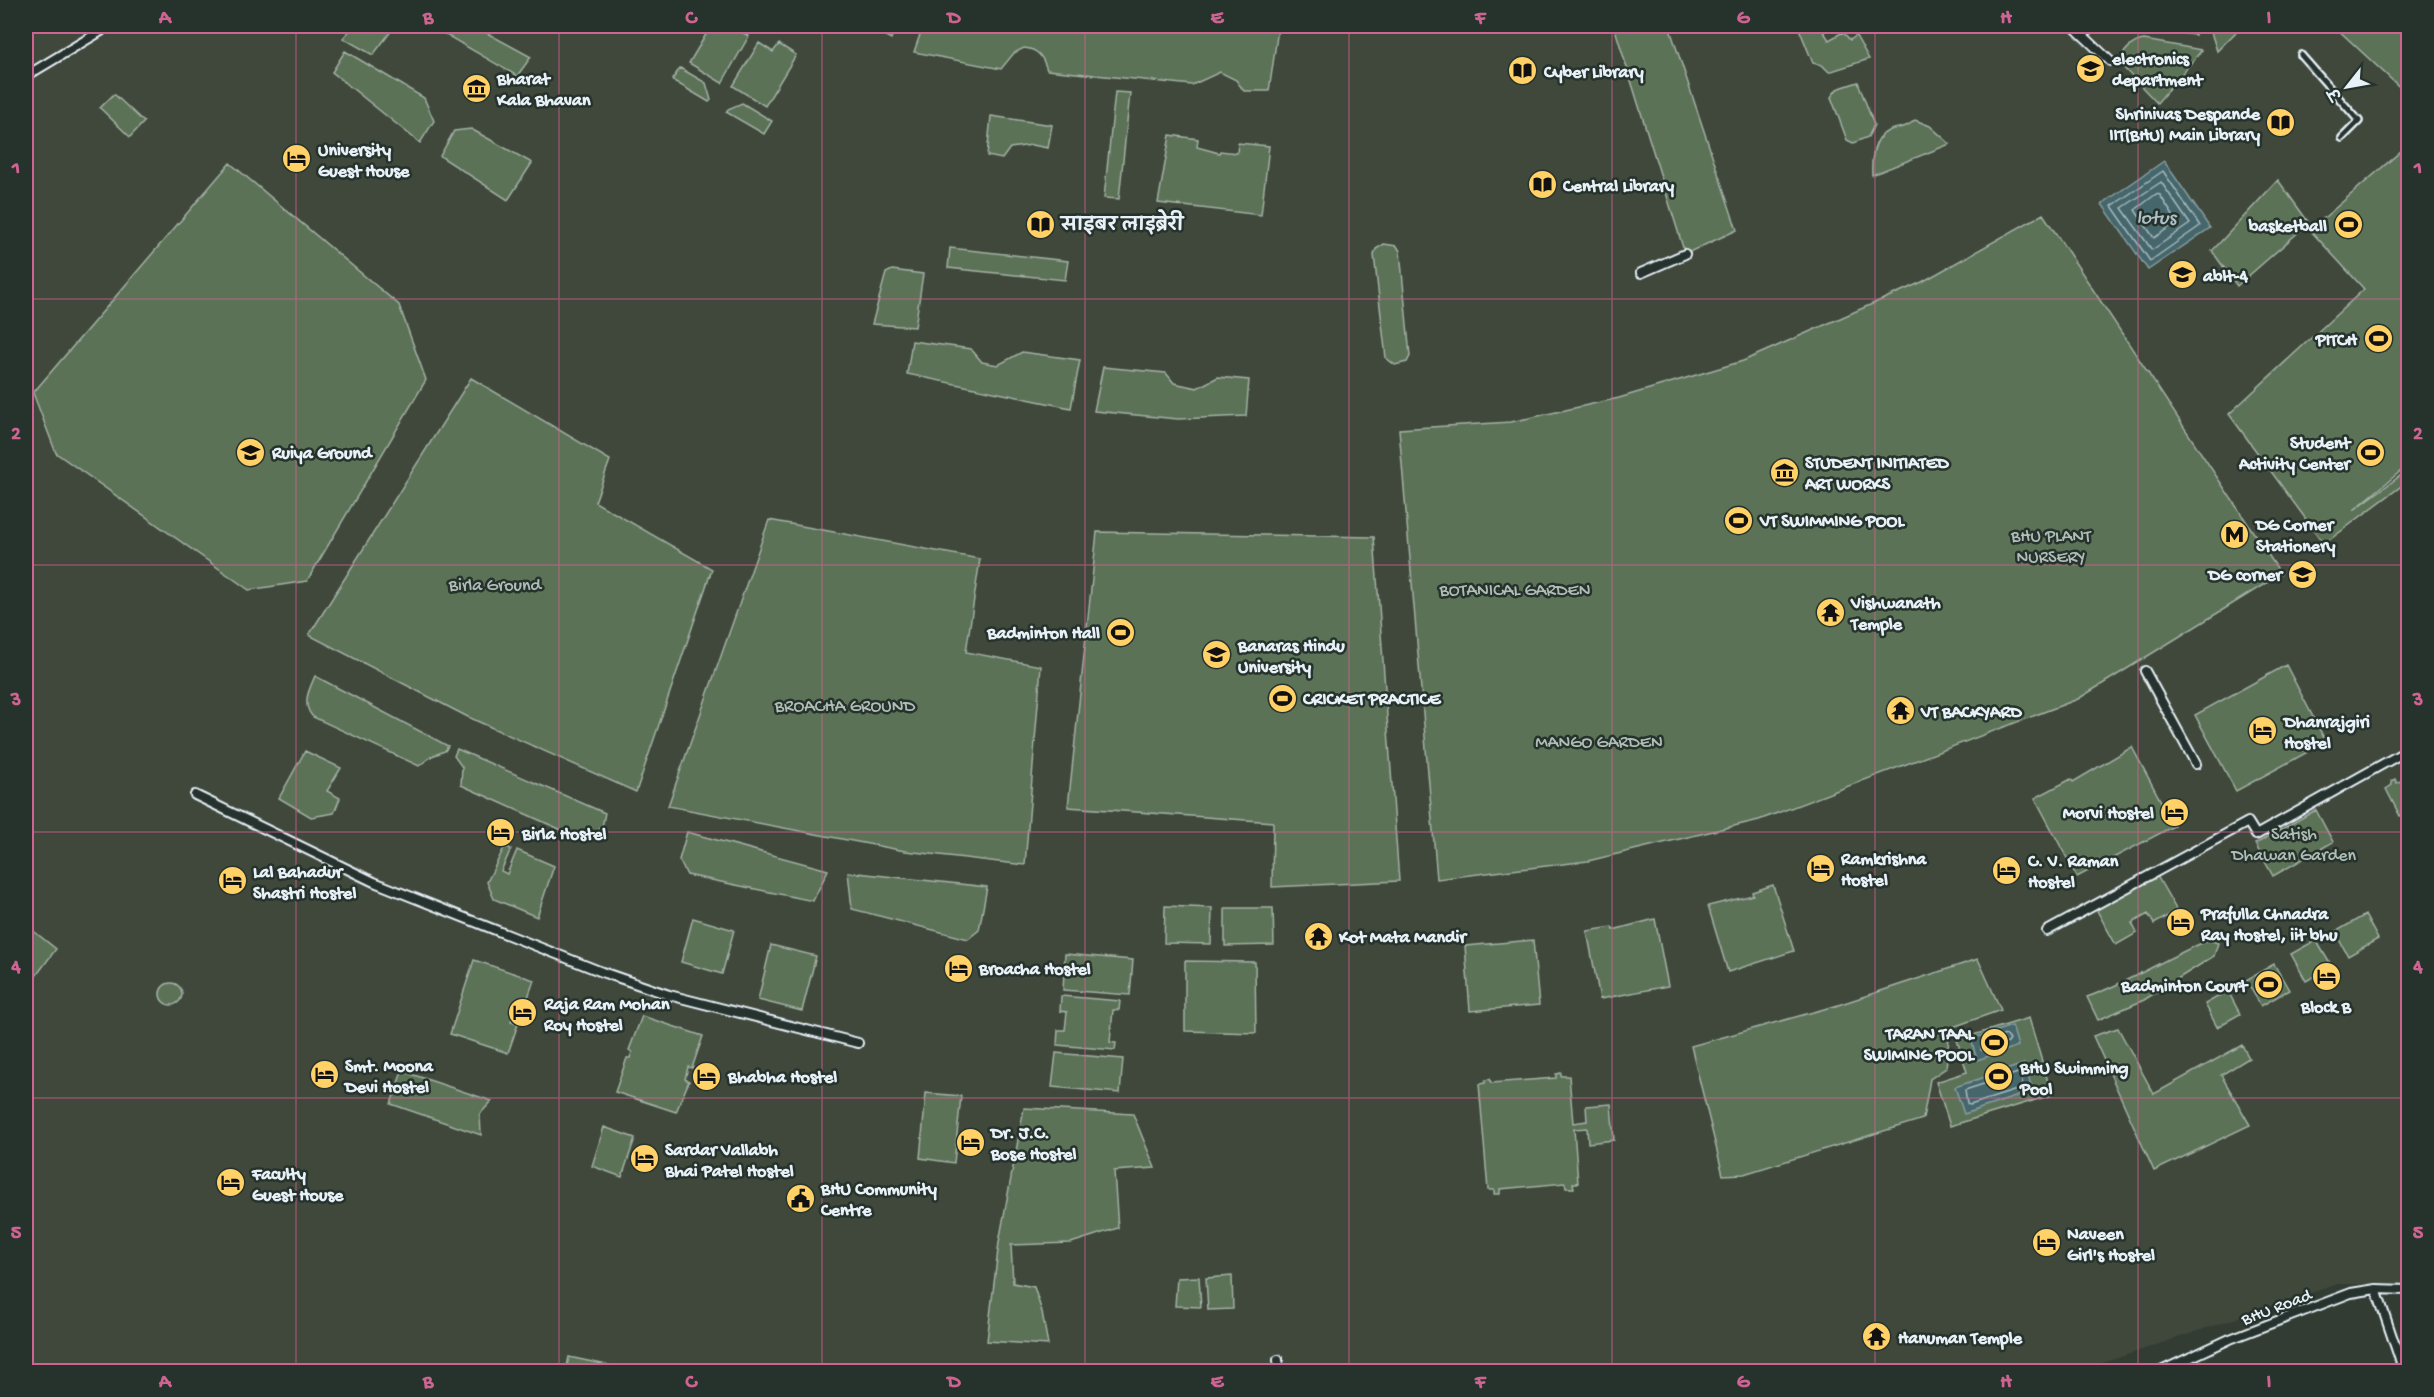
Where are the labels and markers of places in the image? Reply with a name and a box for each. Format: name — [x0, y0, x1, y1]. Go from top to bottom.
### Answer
place label: electronics department — [2111, 50, 2204, 92]
school or university icon: electronics department — [2075, 52, 2107, 84]
library icon: Cyber Library — [1507, 55, 1539, 87]
place label: Cyber Library — [1543, 63, 1644, 84]
place label: Bharat Kala Bhavan — [496, 70, 591, 112]
museum icon: Bharat Kala Bhavan — [460, 72, 492, 104]
place label: Shrinivas Despande IIT(BHU) Main Library — [2109, 105, 2261, 147]
library icon: Shrinivas Despande IIT(BHU) Main Library — [2265, 107, 2297, 139]
place label: University Guest House — [318, 141, 410, 183]
hotel icon: University Guest House — [281, 143, 313, 175]
library icon: Central Library — [1526, 169, 1558, 201]
place label: Central Library — [1562, 177, 1674, 198]
library icon: साइबर लाइब्रेरी — [1024, 208, 1056, 240]
place label: साइबर लाइब्रेरी — [1059, 209, 1185, 237]
sports icon: basketball — [2332, 209, 2364, 241]
place label: basketball — [2248, 217, 2327, 238]
school or university icon: ablt-4 — [2166, 259, 2198, 291]
place label: ablt-4 — [2202, 267, 2248, 288]
sports icon: PITCH — [2362, 323, 2394, 355]
place label: PITCH — [2315, 331, 2358, 352]
place label: Student Activity Center — [2238, 434, 2353, 476]
school or university icon: Ruiya Ground — [235, 436, 267, 468]
sports icon: Student Activity Center — [2355, 436, 2387, 468]
place label: Ruiya Ground — [271, 444, 374, 465]
place label: STUDENT INITIATED ART WORKS — [1804, 454, 1950, 496]
museum icon: STUDENT INITIATED ART WORKS — [1768, 456, 1800, 488]
sports icon: VT SWIMMING POOL — [1723, 504, 1755, 536]
place label: VT SWIMMING POOL — [1759, 512, 1905, 533]
place label: DG Corner Stationery — [2254, 516, 2336, 558]
metro station icon: DG Corner Stationery — [2219, 518, 2251, 550]
school or university icon: DG corner — [2287, 558, 2319, 590]
place label: DG corner — [2207, 566, 2285, 587]
place label: Vishwanath Temple — [1849, 594, 1941, 636]
temple icon: Vishwanath Temple — [1814, 596, 1846, 628]
sports icon: Badminton Hall — [1105, 616, 1137, 648]
place label: Badminton Hall — [986, 624, 1100, 645]
place label: Banaras Hindu University — [1237, 637, 1345, 679]
school or university icon: Banaras Hindu University — [1201, 639, 1233, 671]
sports icon: CRICKET PRACTICE — [1266, 682, 1298, 714]
place label: CRICKET PRACTICE — [1302, 690, 1442, 711]
temple icon: VT BACKYARD — [1884, 695, 1916, 727]
place label: VT BACKYARD — [1920, 703, 2023, 724]
place label: Dhanrajgiri Hostel — [2282, 713, 2370, 755]
hotel icon: Dhanrajgiri Hostel — [2247, 715, 2279, 747]
hotel icon: Morvi Hostel — [2159, 796, 2191, 828]
place label: Morvi Hostel — [2063, 804, 2154, 825]
hotel icon: Birla Hostel — [485, 817, 517, 849]
place label: Birla Hostel — [521, 825, 607, 846]
place label: Ramkrishna Hostel — [1840, 850, 1927, 892]
hotel icon: Ramkrishna Hostel — [1804, 852, 1836, 884]
place label: C. V. Raman Hostel — [2027, 852, 2119, 894]
hotel icon: C. V. Raman Hostel — [1991, 854, 2023, 886]
place label: Lal Bahadur Shastri Hostel — [253, 863, 356, 905]
hotel icon: Lal Bahadur Shastri Hostel — [216, 865, 248, 897]
place label: Prafulla Chnadra Ray Hostel, iit bhu — [2200, 905, 2338, 947]
hotel icon: Prafulla Chnadra Ray Hostel, iit bhu — [2164, 907, 2196, 939]
temple icon: Kot Mata Mandir — [1302, 920, 1334, 952]
place label: Kot Mata Mandir — [1338, 928, 1468, 949]
hotel icon: Broacha Hostel — [942, 952, 974, 984]
place label: Broacha Hostel — [978, 960, 1091, 981]
hotel icon: Block B — [2310, 961, 2342, 993]
sports icon: Badminton Court — [2252, 969, 2284, 1001]
place label: Badminton Court — [2120, 977, 2249, 998]
place label: Raja Ram Mohan Roy Hostel — [543, 995, 670, 1037]
hotel icon: Raja Ram Mohan Roy Hostel — [507, 997, 539, 1029]
place label: Block B — [2300, 998, 2352, 1019]
place label: TARAN TAAL SWIMING POOL — [1864, 1025, 1975, 1067]
sports icon: TARAN TAAL SWIMING POOL — [1979, 1027, 2011, 1059]
place label: Smt. Moona Devi Hostel — [343, 1057, 434, 1099]
hotel icon: Smt. Moona Devi Hostel — [308, 1059, 340, 1091]
place label: BHU Swimming Pool — [2019, 1059, 2129, 1101]
hotel icon: Bhabha Hostel — [691, 1060, 723, 1092]
sports icon: BHU Swimming Pool — [1983, 1061, 2015, 1093]
place label: Bhabha Hostel — [727, 1068, 837, 1089]
place label: Dr. J.C. Bose Hostel — [989, 1124, 1077, 1166]
hotel icon: Dr. J.C. Bose Hostel — [954, 1126, 986, 1158]
place label: Sardar Vallabh Bhai Patel Hostel — [664, 1141, 794, 1183]
hotel icon: Sardar Vallabh Bhai Patel Hostel — [628, 1143, 660, 1175]
place label: Faculty Guest House — [251, 1165, 344, 1207]
hotel icon: Faculty Guest House — [215, 1167, 247, 1199]
place label: BHU Community Centre — [820, 1180, 937, 1222]
public building icon: BHU Community Centre — [784, 1182, 816, 1214]
place label: Naveen Girl's Hostel — [2067, 1225, 2155, 1267]
hotel icon: Naveen Girl's Hostel — [2030, 1227, 2062, 1259]
temple icon: Hanuman Temple — [1861, 1321, 1893, 1353]
place label: Hanuman Temple — [1898, 1329, 2023, 1350]

